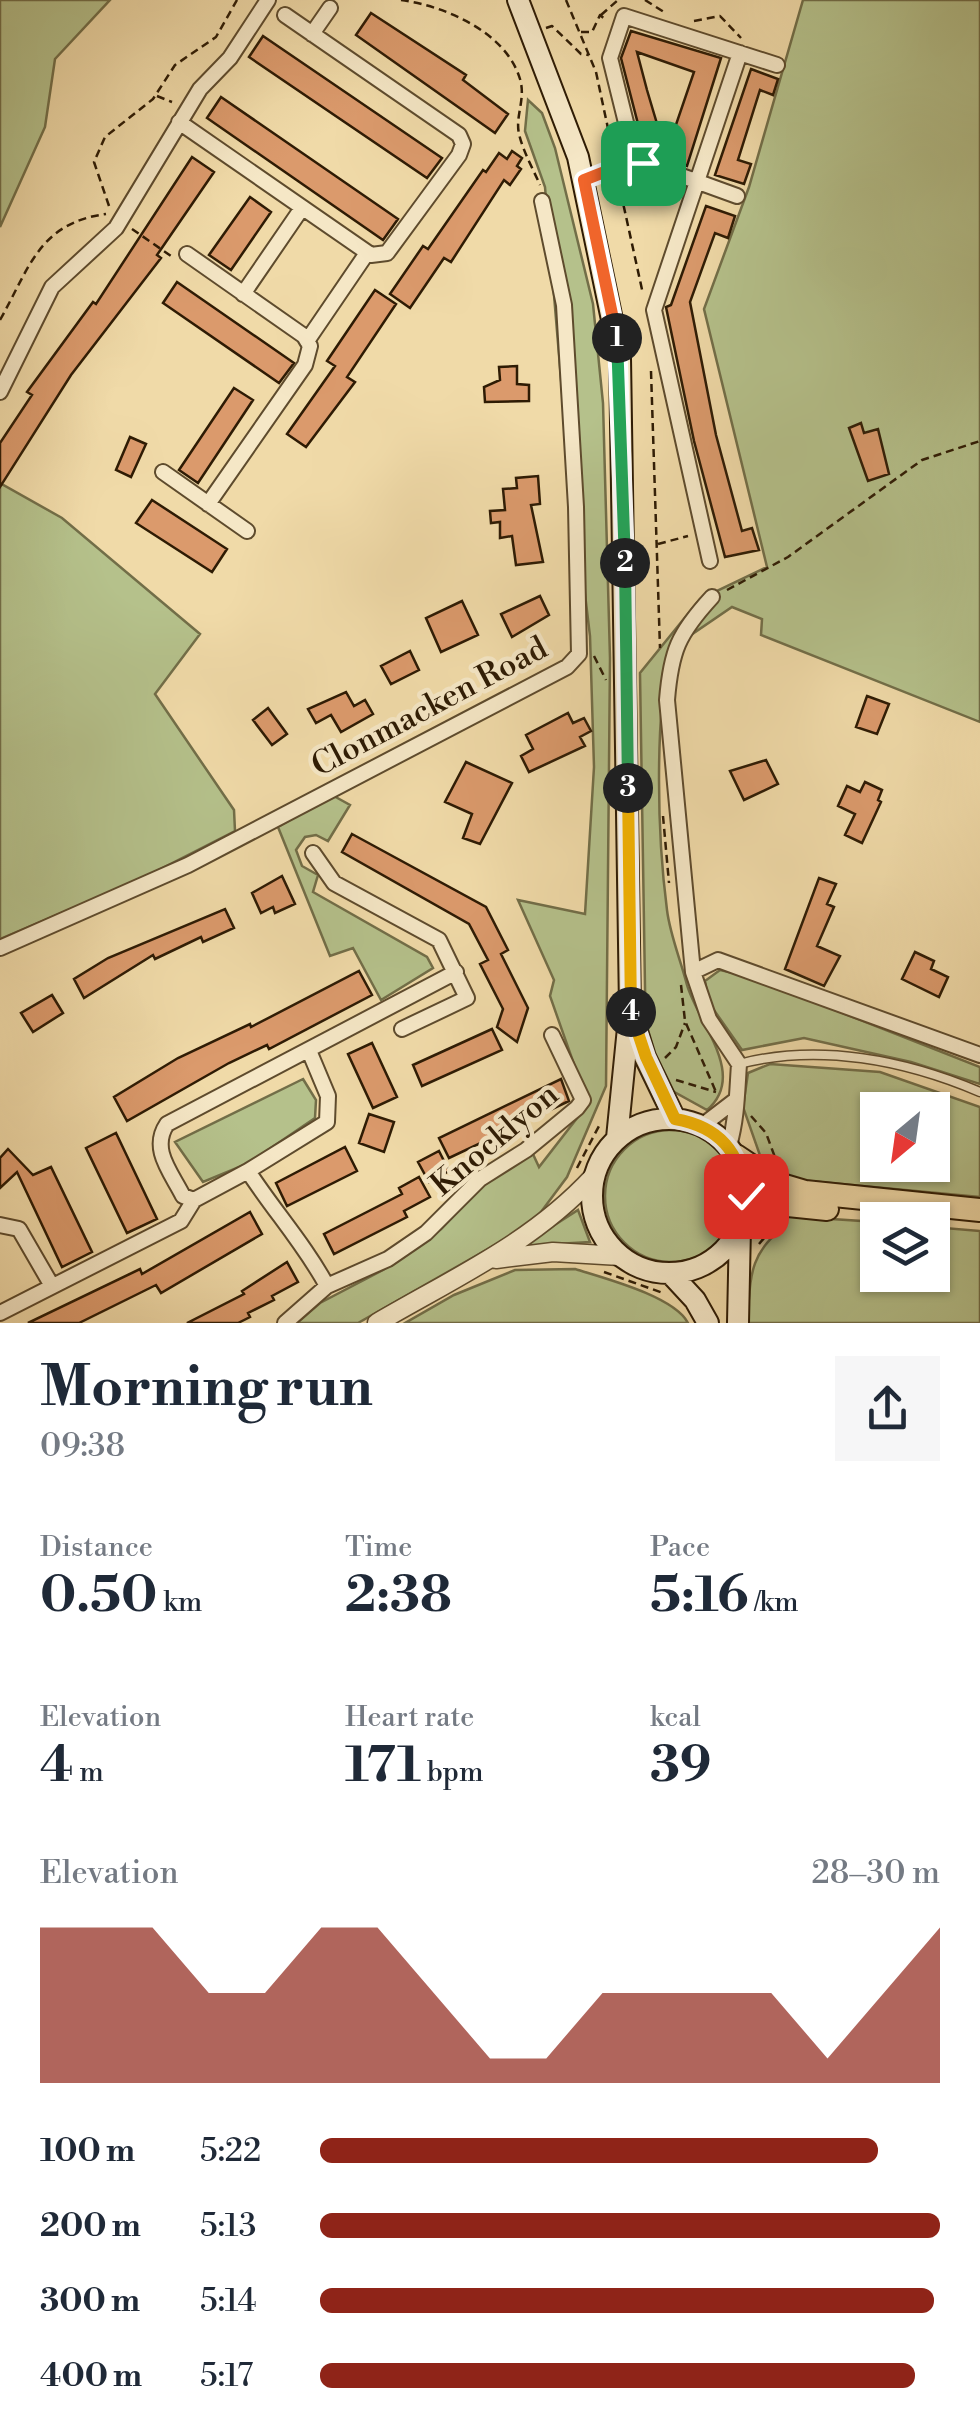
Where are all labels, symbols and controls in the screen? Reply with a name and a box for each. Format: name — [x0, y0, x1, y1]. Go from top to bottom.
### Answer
pin — [601, 121, 686, 206]
icon: arrive — [616, 136, 671, 191]
pin: 1 — [592, 313, 642, 363]
text: 1 — [610, 320, 624, 355]
pin: 2 — [600, 538, 650, 588]
text: 2 — [616, 545, 634, 580]
street label: Clonmacken Road — [305, 628, 554, 786]
pin: 3 — [603, 763, 653, 813]
text: 3 — [620, 770, 636, 805]
pin: 4 — [606, 987, 656, 1037]
text: 4 — [622, 994, 640, 1029]
street label: Knocklyon — [422, 1075, 567, 1205]
north arrow — [860, 1092, 950, 1182]
map controls — [860, 1092, 950, 1292]
pin — [704, 1154, 789, 1239]
icon: check — [719, 1169, 774, 1224]
button: layers — [860, 1202, 950, 1292]
text: Morning run — [40, 1354, 373, 1423]
button: share — [835, 1356, 940, 1461]
text: 09:38 — [40, 1426, 125, 1466]
text: Distance — [40, 1530, 153, 1565]
text: Time — [345, 1530, 412, 1565]
text: Pace — [650, 1530, 710, 1565]
text: 0.50 — [40, 1565, 157, 1627]
text: 2:38 — [345, 1565, 452, 1627]
text: 5:16 — [650, 1565, 748, 1627]
text: km — [157, 1585, 202, 1620]
text: /km — [748, 1585, 799, 1620]
text: Elevation — [40, 1700, 161, 1735]
text: Heart rate — [345, 1700, 474, 1735]
text: kcal — [650, 1700, 701, 1735]
text: 4 — [40, 1735, 74, 1797]
text: 171 — [345, 1735, 421, 1797]
text: 39 — [650, 1735, 712, 1797]
text: m — [74, 1755, 104, 1790]
text: bpm — [421, 1755, 484, 1790]
text: Elevation — [40, 1853, 179, 1893]
text: 28–30 m — [811, 1853, 940, 1893]
text: 100 m — [40, 2131, 135, 2171]
text: 5:22 — [200, 2131, 261, 2171]
text: 200 m — [40, 2206, 141, 2246]
text: 5:13 — [200, 2206, 256, 2246]
text: 300 m — [40, 2281, 140, 2321]
text: 5:14 — [200, 2281, 256, 2321]
text: 400 m — [40, 2356, 142, 2396]
text: 5:17 — [200, 2356, 253, 2396]

